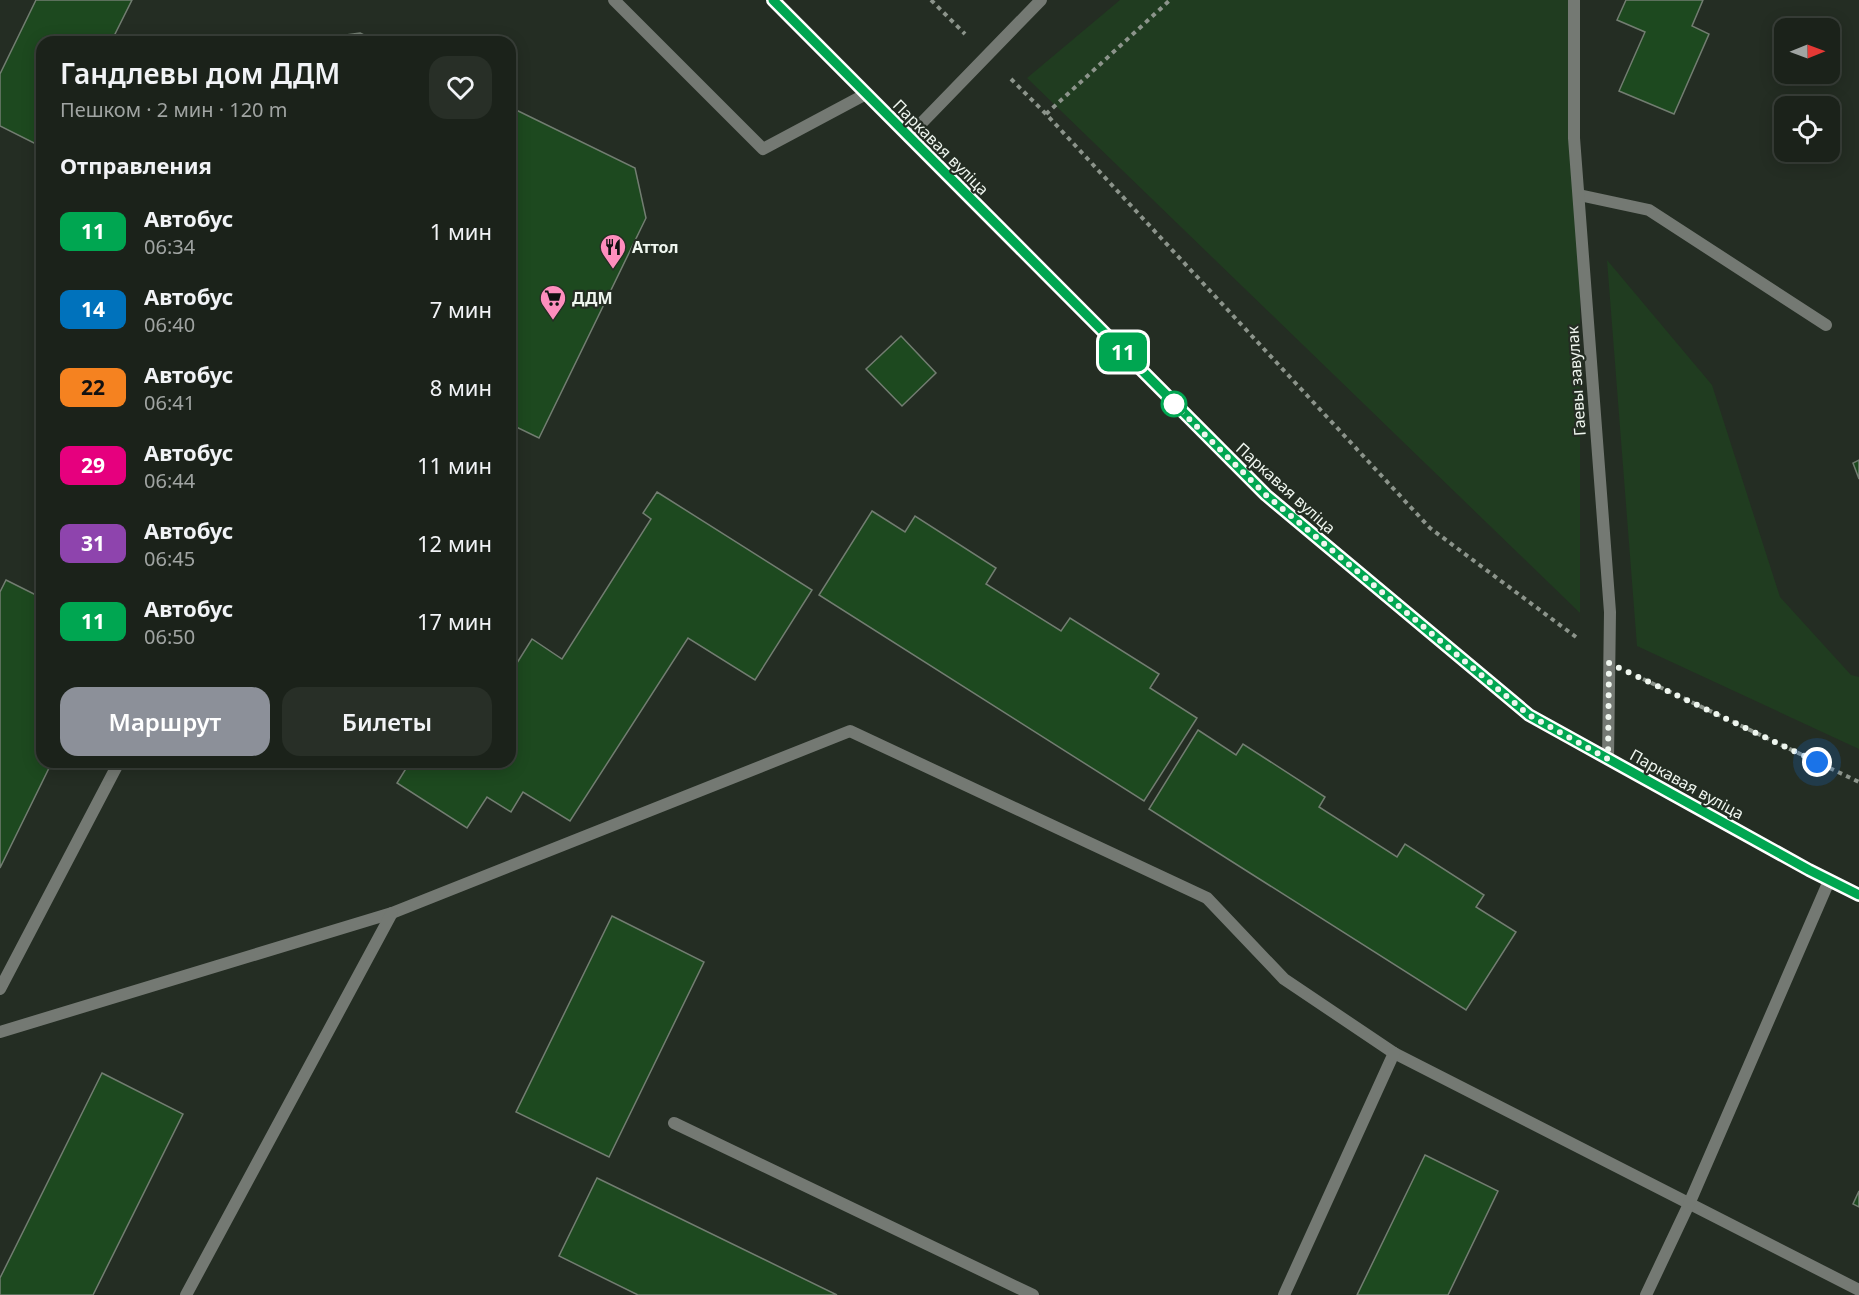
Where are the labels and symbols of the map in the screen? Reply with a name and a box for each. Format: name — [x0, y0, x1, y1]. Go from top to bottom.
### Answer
north arrow — [1774, 18, 1840, 84]
street label: Паркавая вуліца — [888, 94, 994, 200]
restaurant icon: Аттол — [598, 232, 628, 270]
place label: Аттол — [632, 236, 679, 258]
supermarket icon: ДДМ — [538, 283, 568, 321]
place label: ДДМ — [572, 287, 613, 309]
street label: Гаевы завулак — [1561, 325, 1591, 437]
line badge: 11 — [1096, 332, 1150, 372]
unlabelled marker — [1161, 391, 1187, 417]
street label: Паркавая вуліца — [1231, 437, 1341, 539]
street label: Паркавая вуліца — [1626, 744, 1748, 824]
your location — [1802, 747, 1832, 777]

